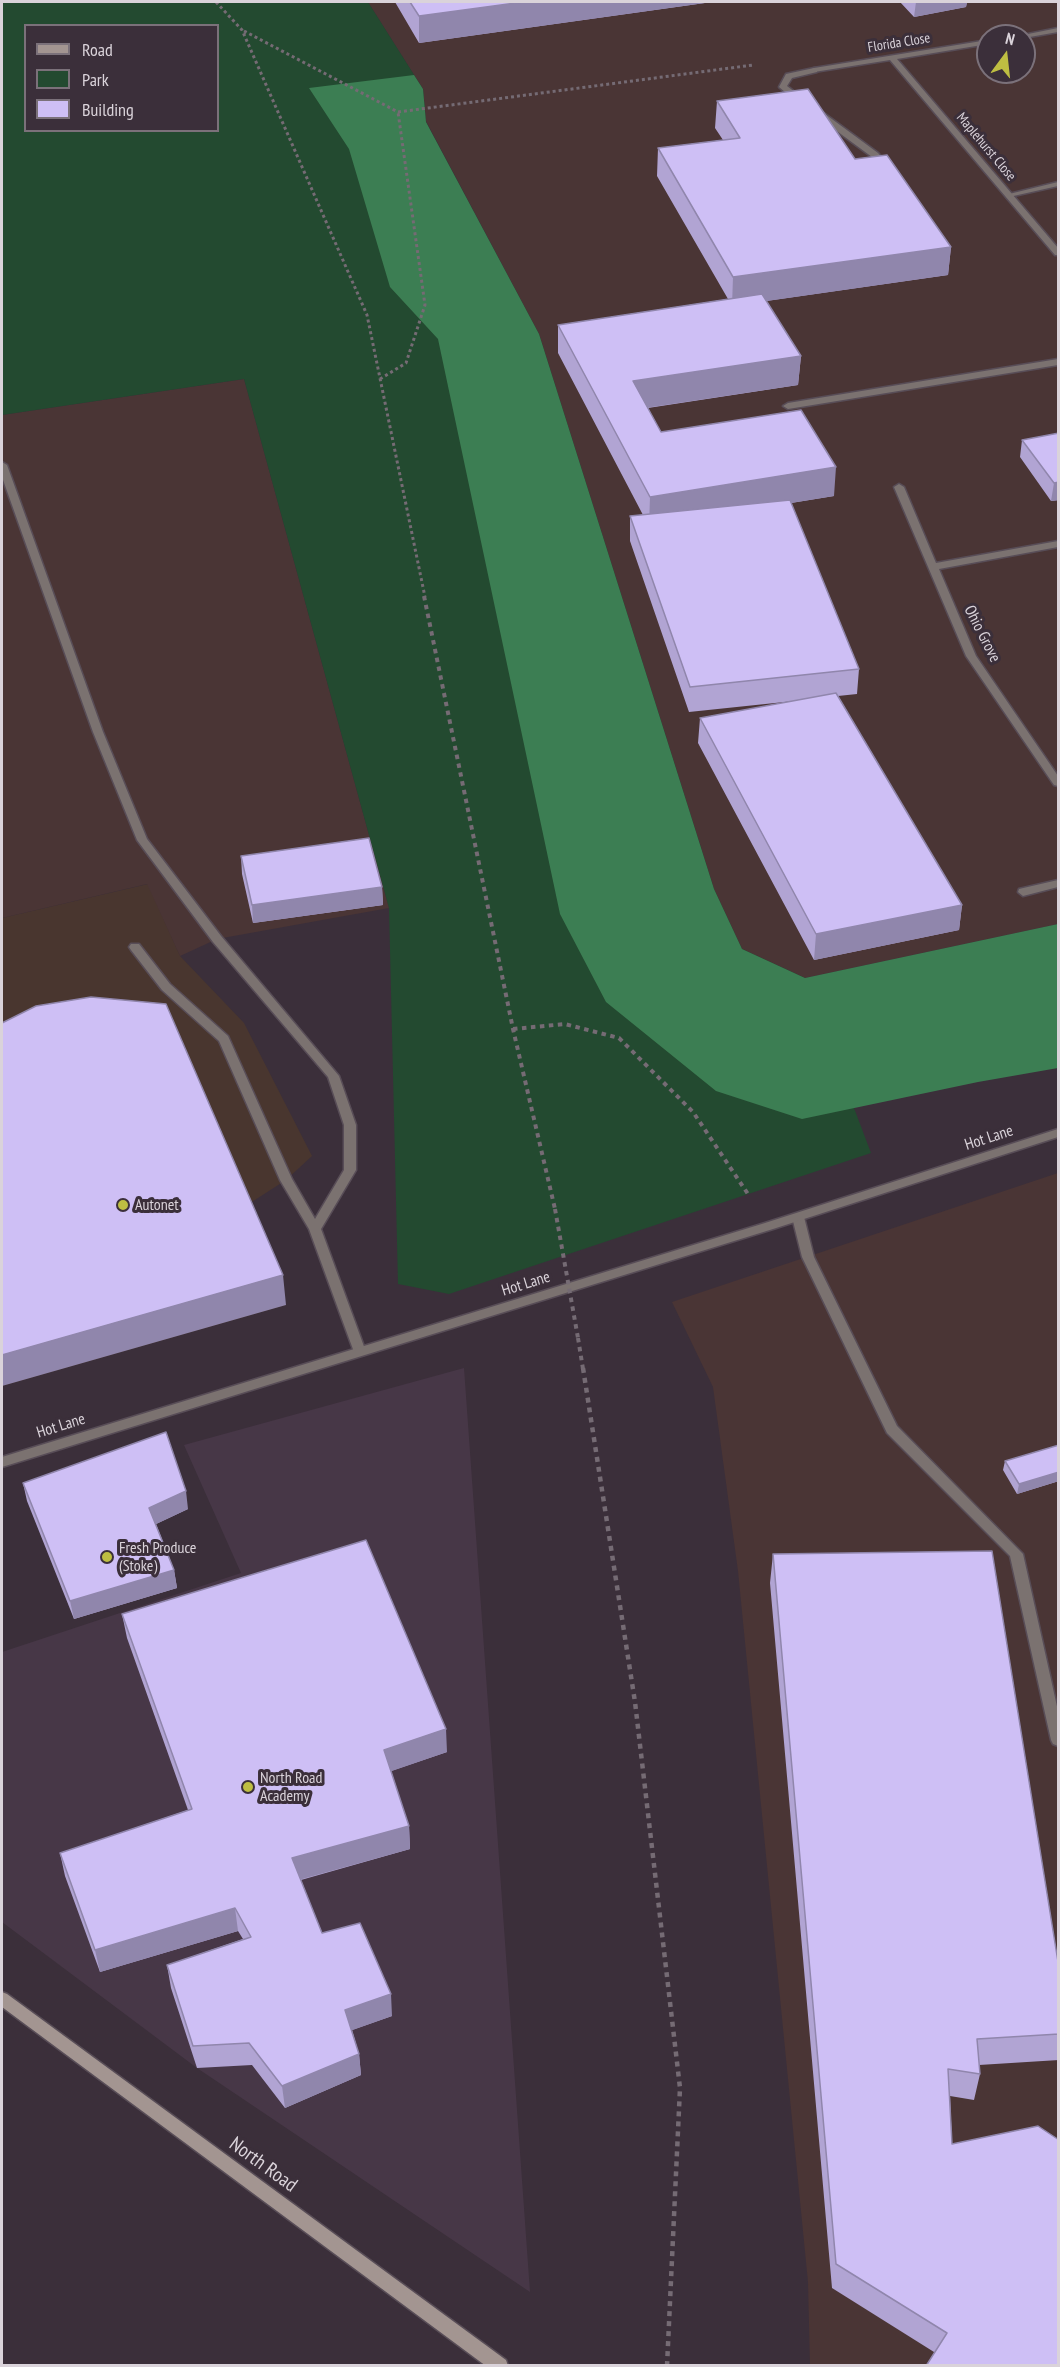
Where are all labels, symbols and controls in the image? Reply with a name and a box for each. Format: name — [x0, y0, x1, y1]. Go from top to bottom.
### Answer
legend — [24, 24, 219, 132]
north arrow — [976, 24, 1036, 84]
text: N — [1003, 28, 1017, 49]
street label: Florida Close — [867, 30, 931, 56]
text: Road — [82, 38, 113, 61]
text: Park — [82, 68, 109, 91]
text: Building — [82, 98, 134, 121]
street label: Maplehurst Close — [953, 110, 1019, 184]
street label: Ohio Grove — [960, 602, 1004, 666]
street label: Hot Lane — [962, 1121, 1016, 1155]
place label: Autonet — [135, 1195, 179, 1215]
marker: Autonet — [116, 1198, 130, 1212]
street label: Hot Lane — [499, 1268, 553, 1300]
street label: Hot Lane — [34, 1410, 88, 1442]
place label: Fresh Produce (Stoke) — [119, 1538, 196, 1576]
marker: Fresh Produce (Stoke) — [100, 1550, 114, 1564]
place label: North Road Academy — [260, 1768, 322, 1806]
marker: North Road Academy — [241, 1780, 255, 1794]
street label: North Road — [224, 2132, 302, 2198]

